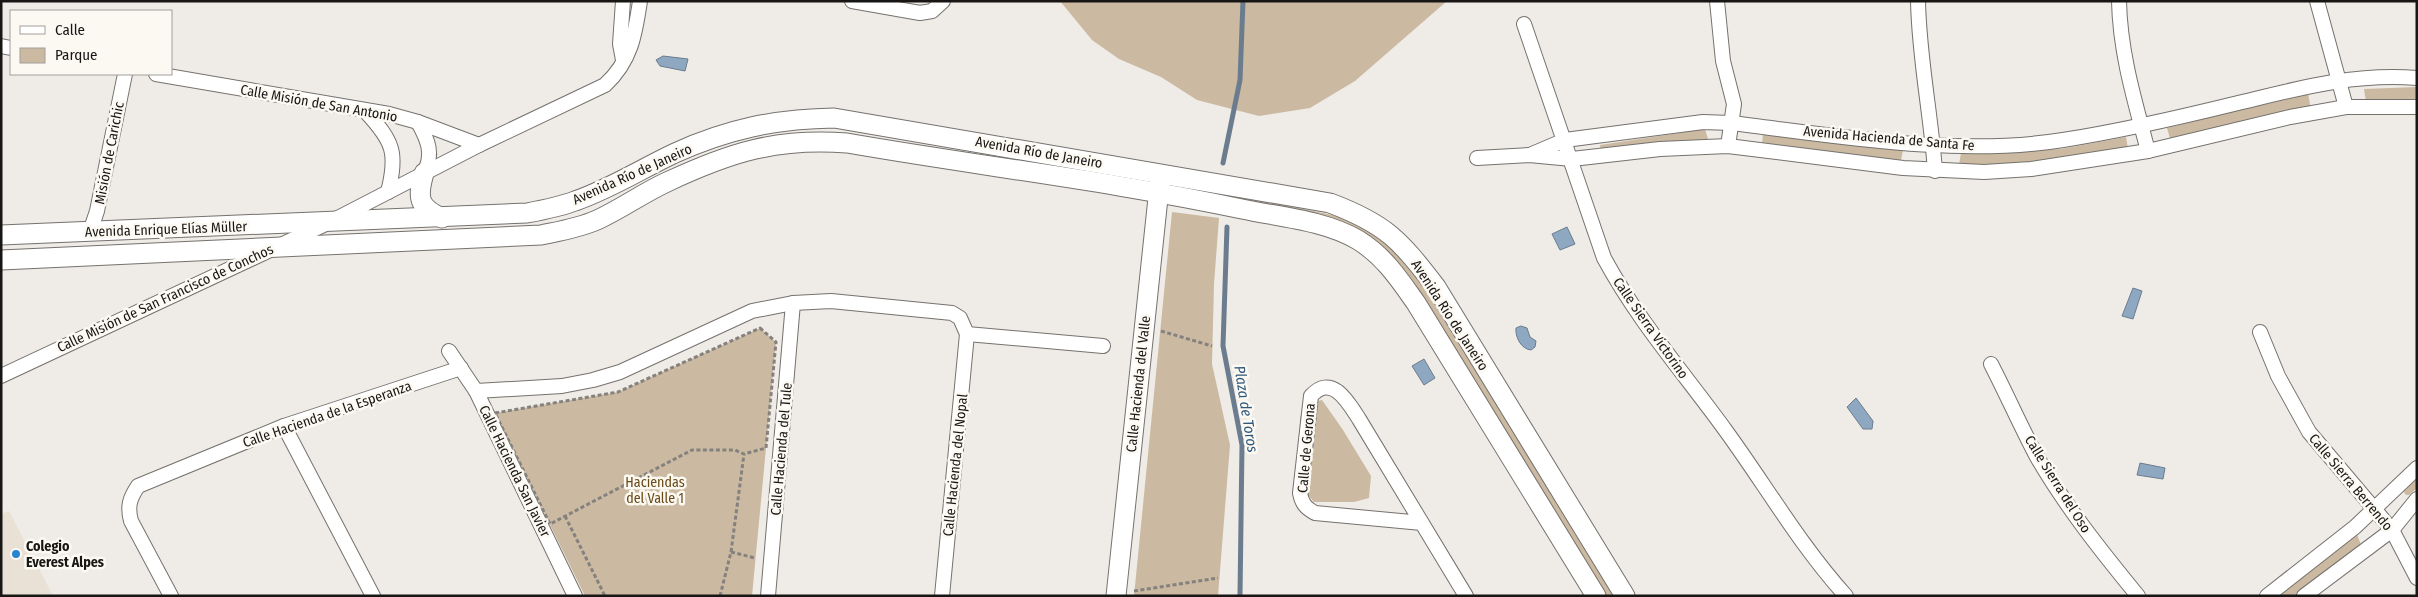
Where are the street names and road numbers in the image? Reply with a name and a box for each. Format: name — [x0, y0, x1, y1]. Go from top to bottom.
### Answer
street label: Calle Misión de San Antonio — [239, 81, 399, 126]
street label: Misión de Carichic — [91, 100, 128, 206]
street label: Avenida Hacienda de Santa Fe — [1803, 123, 1975, 154]
street label: Avenida Río de Janeiro — [974, 133, 1104, 172]
street label: Avenida Río de Janeiro — [570, 140, 695, 208]
street label: Avenida Enrique Elías Müller — [85, 218, 248, 241]
street label: Calle Misión de San Francisco de Conchos — [54, 241, 276, 356]
street label: Avenida Río de Janeiro — [1407, 257, 1492, 374]
street label: Calle Sierra Victorino — [1609, 274, 1692, 382]
street label: Calle Hacienda del Valle — [1123, 315, 1154, 453]
street label: Calle Hacienda de la Esperanza — [241, 378, 414, 451]
street label: Calle Hacienda del Tule — [767, 382, 796, 516]
street label: Calle Hacienda del Nopal — [940, 393, 971, 537]
street label: Calle de Gerona — [1294, 402, 1319, 494]
street label: Calle Hacienda San Javier — [475, 403, 554, 540]
street label: Calle Sierra Berrendo — [2305, 430, 2396, 534]
street label: Calle Sierra del Oso — [2021, 432, 2094, 536]

